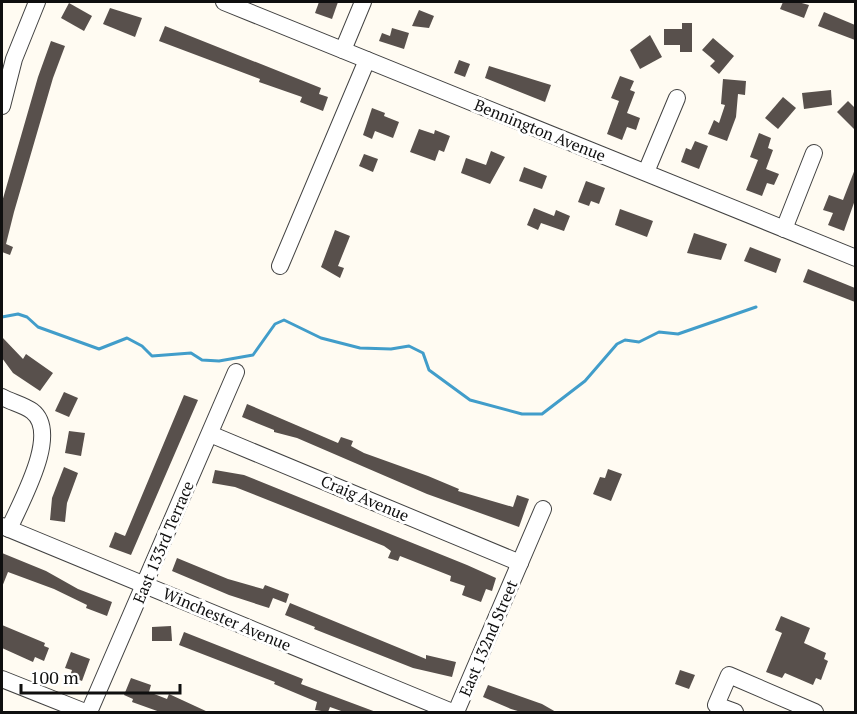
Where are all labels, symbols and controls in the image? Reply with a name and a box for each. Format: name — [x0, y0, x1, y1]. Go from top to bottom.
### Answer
street label: Bennington Avenue — [471, 94, 609, 166]
street label: Craig Avenue — [318, 470, 412, 526]
street label: East 133rd Terrace — [127, 477, 199, 607]
street label: East 132nd Street — [454, 576, 523, 700]
street label: Winchester Avenue — [160, 582, 294, 656]
scale bar — [21, 657, 180, 695]
text: 100 m — [30, 665, 79, 689]

